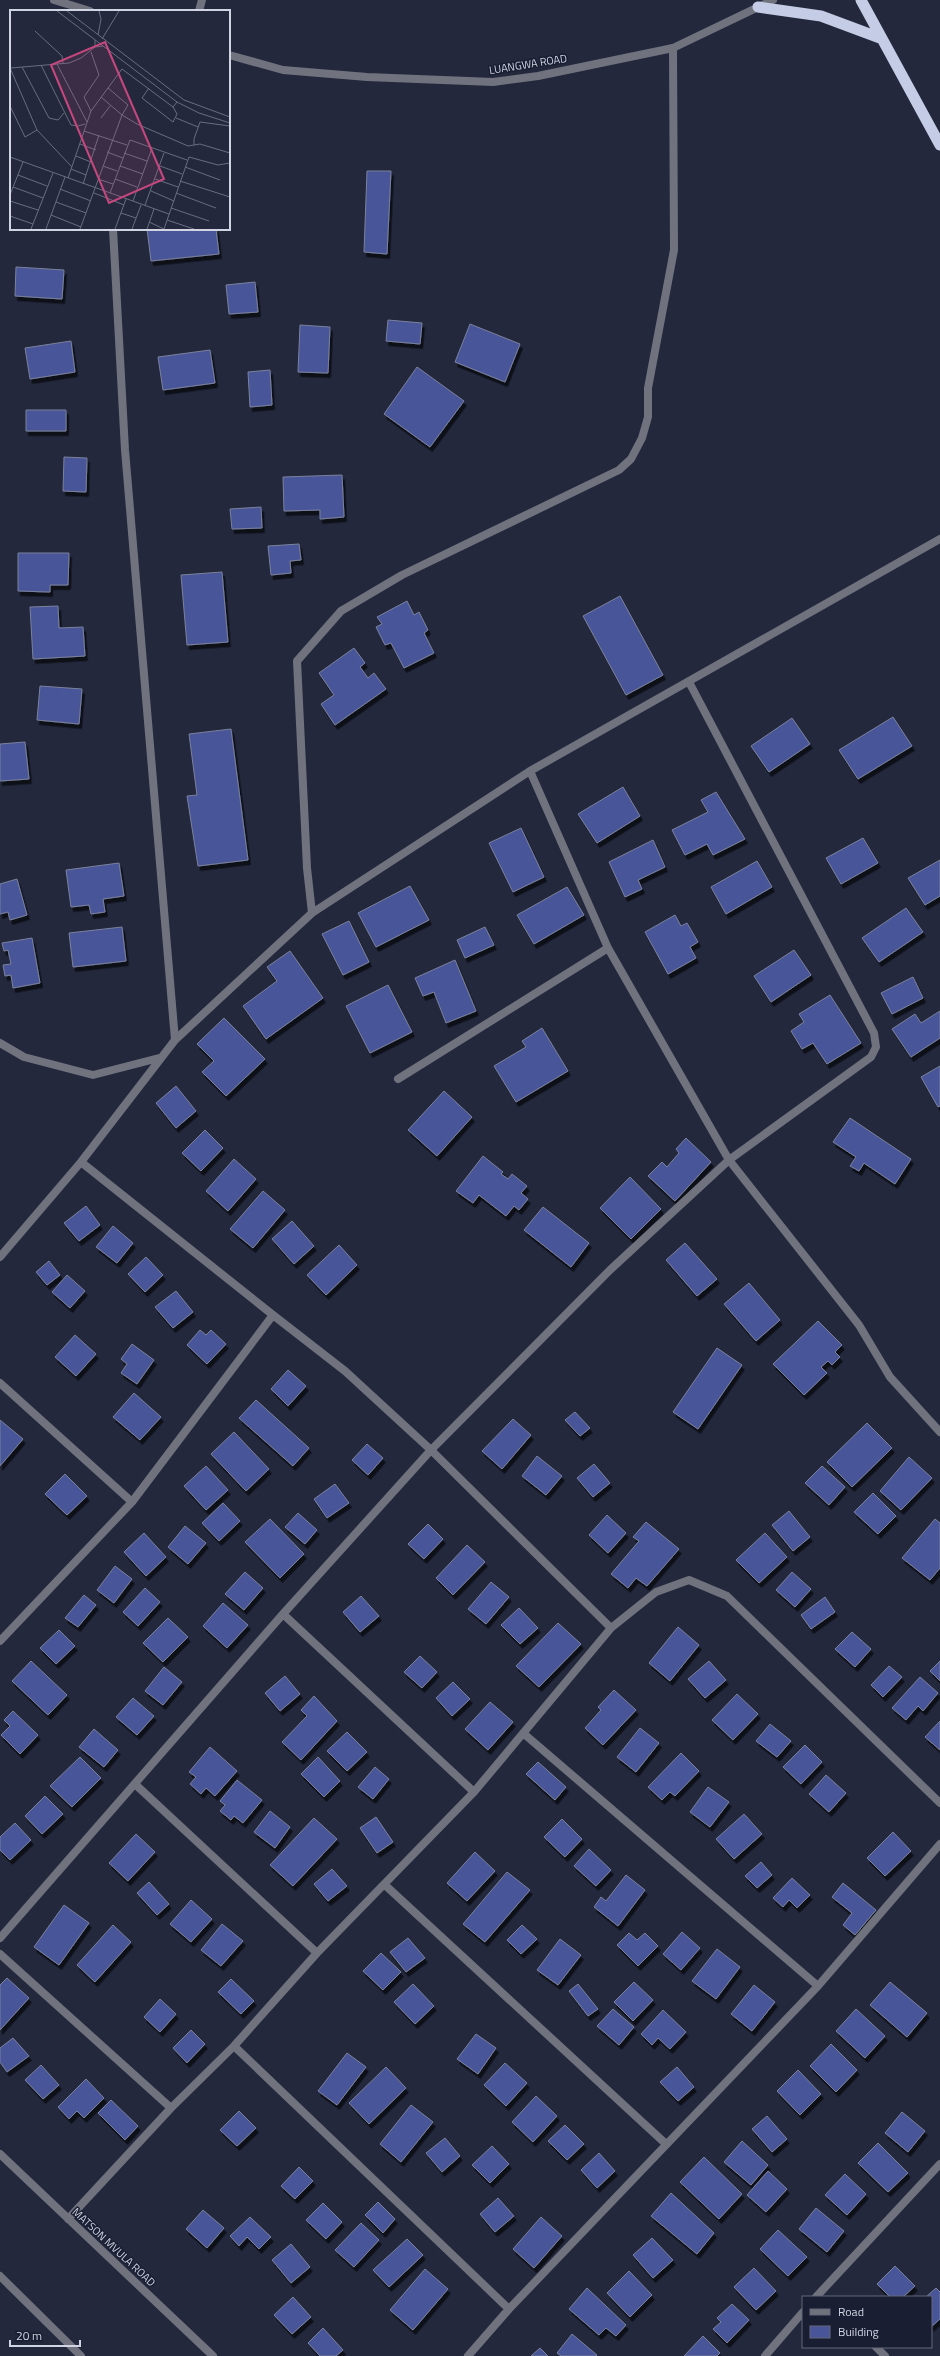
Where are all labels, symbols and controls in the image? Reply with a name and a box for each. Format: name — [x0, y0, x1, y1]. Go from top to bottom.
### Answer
inset map — [10, 10, 230, 230]
street label: LUANGWA ROAD — [488, 50, 568, 78]
street label: MATSON MVULA ROAD — [69, 2204, 159, 2290]
legend — [802, 2296, 932, 2348]
text: Road — [838, 2302, 864, 2321]
scale bar — [10, 2322, 80, 2348]
text: Building — [838, 2322, 879, 2341]
text: 20 m — [16, 2326, 42, 2345]

